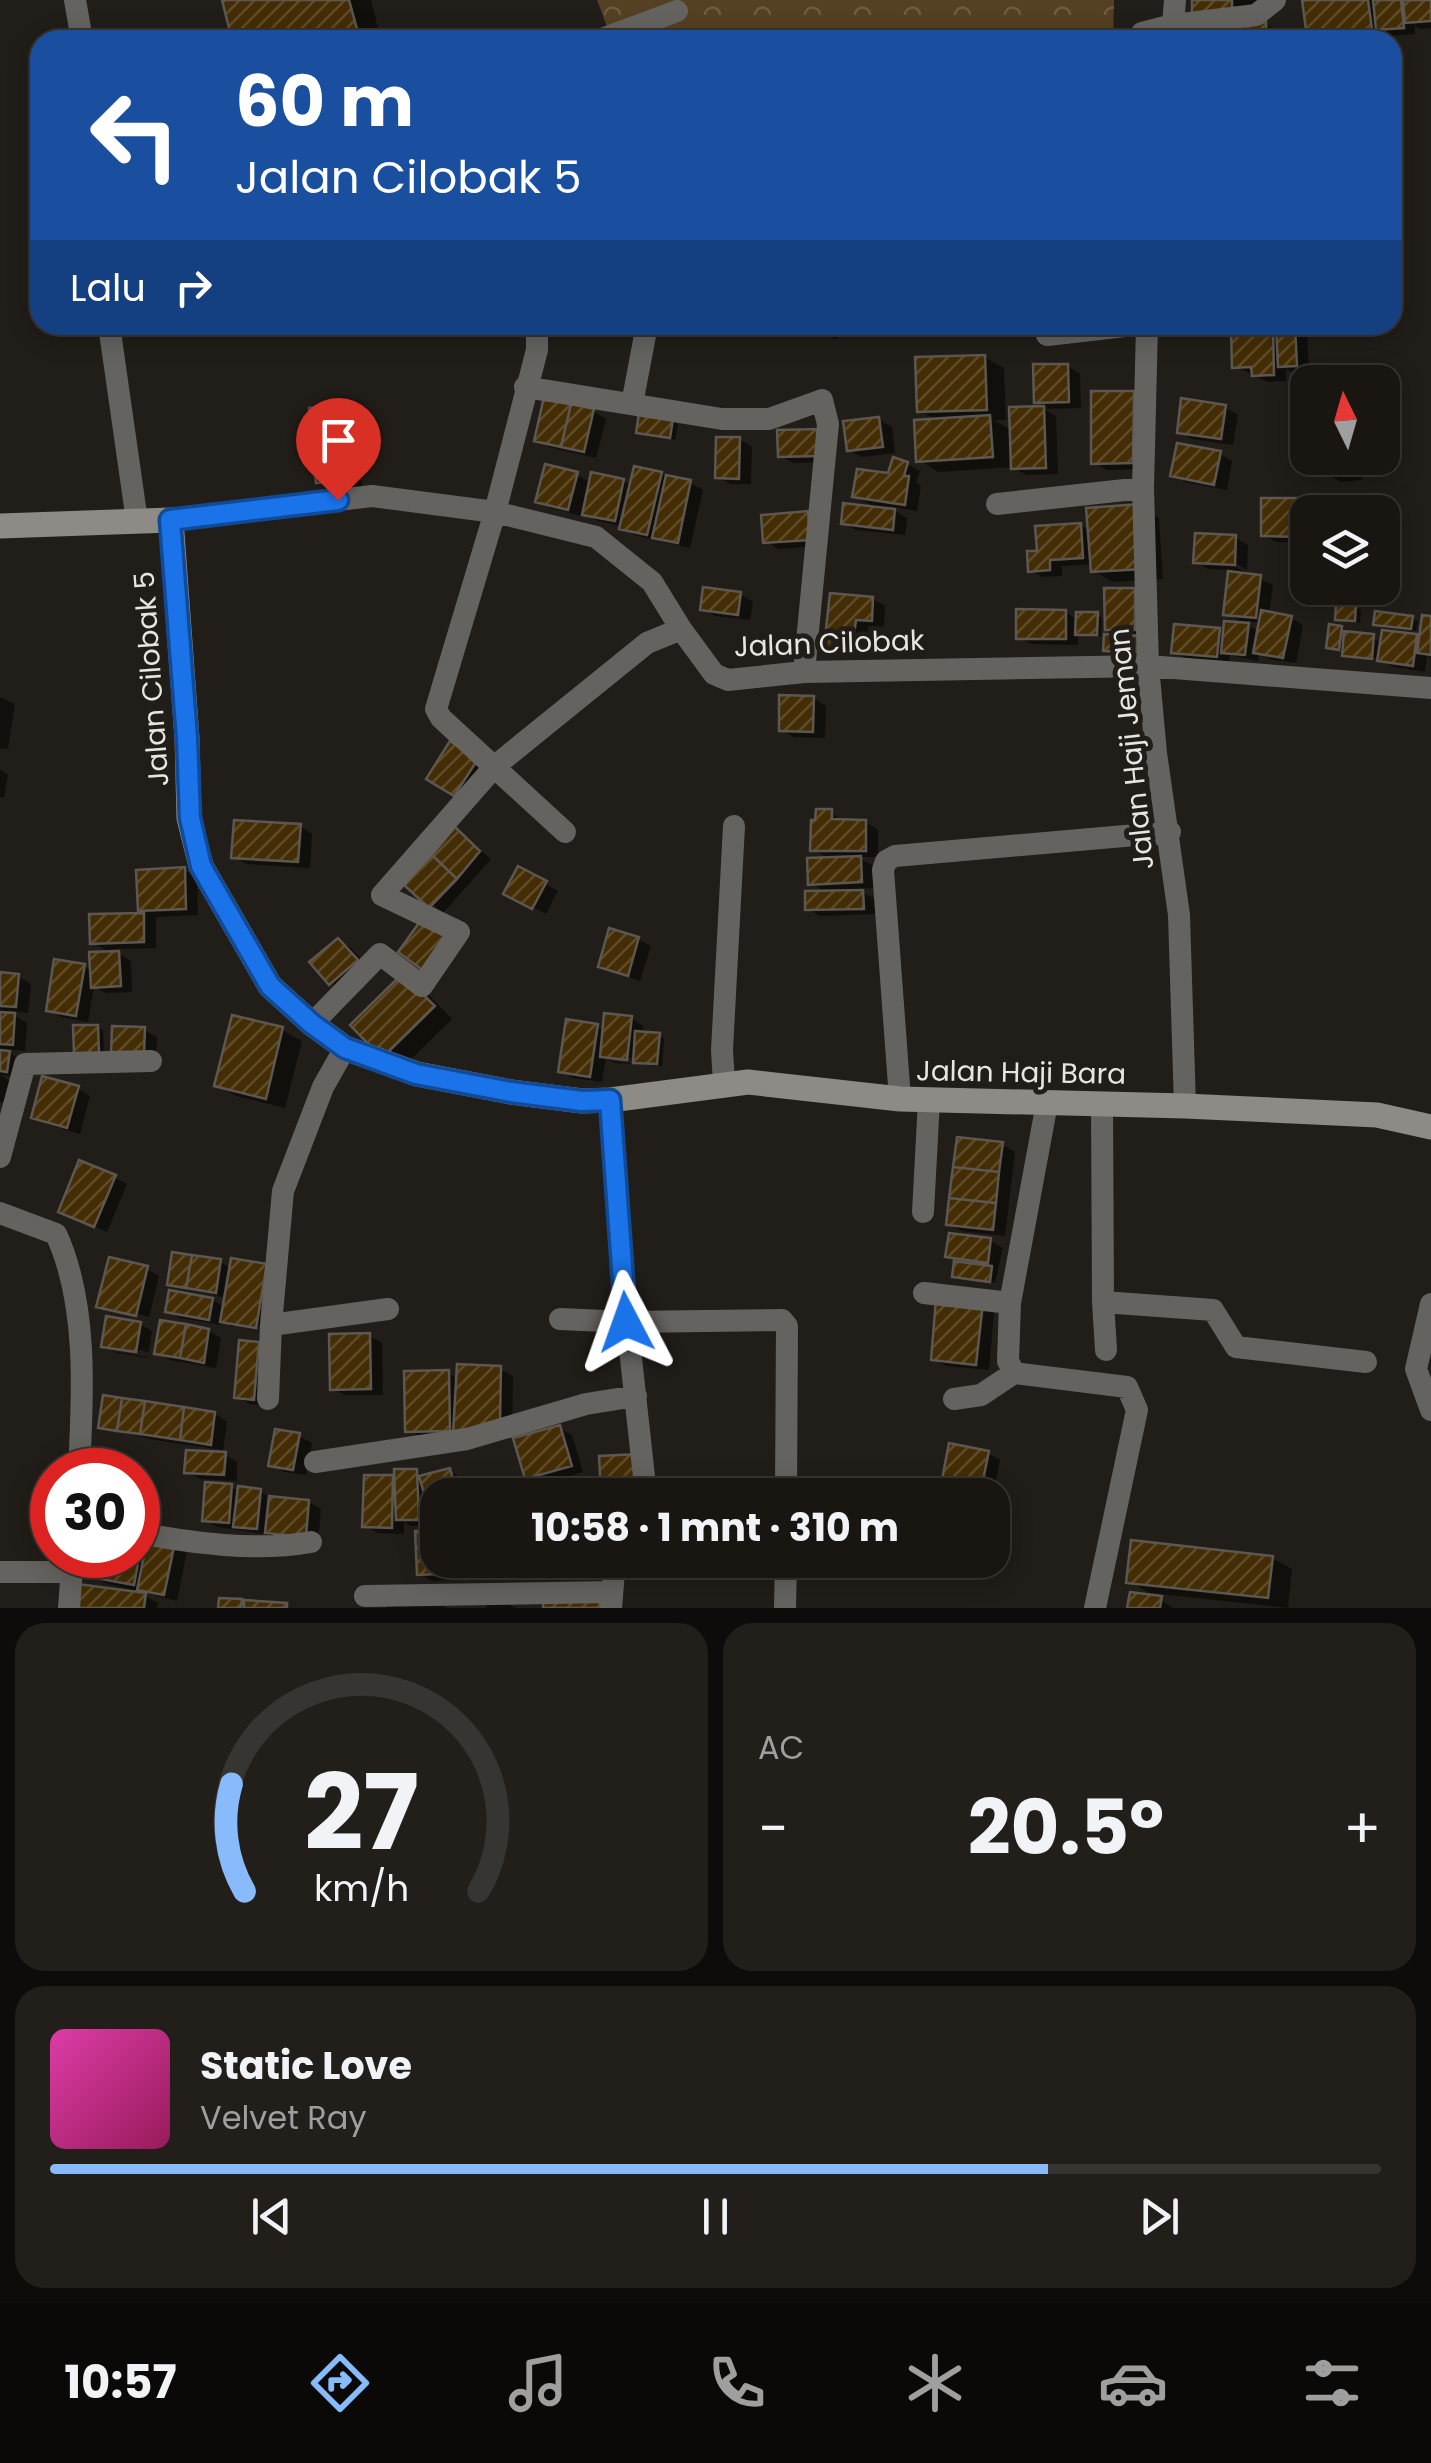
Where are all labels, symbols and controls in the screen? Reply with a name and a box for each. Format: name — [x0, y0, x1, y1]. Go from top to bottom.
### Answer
text: 60 m — [235, 52, 414, 151]
icon: left — [70, 70, 200, 200]
text: Jalan Cilobak 5 — [235, 146, 582, 209]
icon: right — [166, 260, 221, 315]
text: Lalu — [70, 261, 146, 314]
north arrow — [1290, 365, 1400, 475]
map controls — [1290, 365, 1400, 605]
pin — [296, 398, 381, 501]
icon: arrive — [311, 413, 366, 468]
button: layers — [1290, 495, 1400, 605]
street label: Jalan Cilobak 5 — [125, 570, 178, 788]
street label: Jalan Cilobak — [733, 621, 925, 666]
street label: Jalan Haji Jeman — [1099, 626, 1164, 872]
street label: Jalan Haji Bara — [916, 1051, 1126, 1094]
position arrow — [574, 1270, 678, 1374]
speed limit sign: 30 — [30, 1448, 160, 1578]
text: 10:58 · 1 mnt · 310 m — [531, 1501, 899, 1554]
text: AC — [758, 1725, 804, 1770]
text: 27 — [304, 1740, 419, 1885]
text: 20.5° — [968, 1775, 1164, 1880]
text: − — [758, 1790, 788, 1867]
text: + — [1343, 1790, 1381, 1867]
text: km/h — [314, 1863, 409, 1914]
text: Static Love — [200, 2039, 412, 2092]
text: Velvet Ray — [200, 2095, 366, 2140]
icon: previous — [244, 2189, 299, 2244]
icon: pause — [688, 2189, 743, 2244]
icon: next — [1132, 2189, 1187, 2244]
icon: directions — [305, 2348, 375, 2418]
icon: music — [503, 2348, 573, 2418]
icon: phone — [702, 2348, 772, 2418]
icon: climate — [900, 2348, 970, 2418]
icon: car — [1098, 2348, 1168, 2418]
icon: filters — [1297, 2348, 1367, 2418]
text: 10:57 — [64, 2351, 177, 2414]

